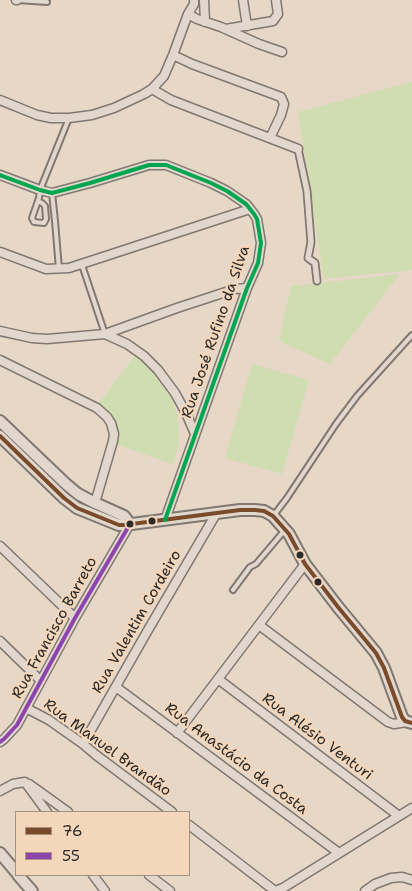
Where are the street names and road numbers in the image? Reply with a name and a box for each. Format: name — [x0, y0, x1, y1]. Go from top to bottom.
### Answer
street label: Rua José Rufino da Silva — [178, 243, 254, 421]
street label: Rua Valentim Cordeiro — [89, 547, 185, 697]
street label: Rua Francisco Barreto — [9, 554, 101, 702]
street label: Rua Alésio Venturi — [258, 690, 376, 784]
street label: Rua Manuel Brandão — [40, 696, 174, 800]
street label: Rua Anastácio da Costa — [161, 699, 311, 819]

